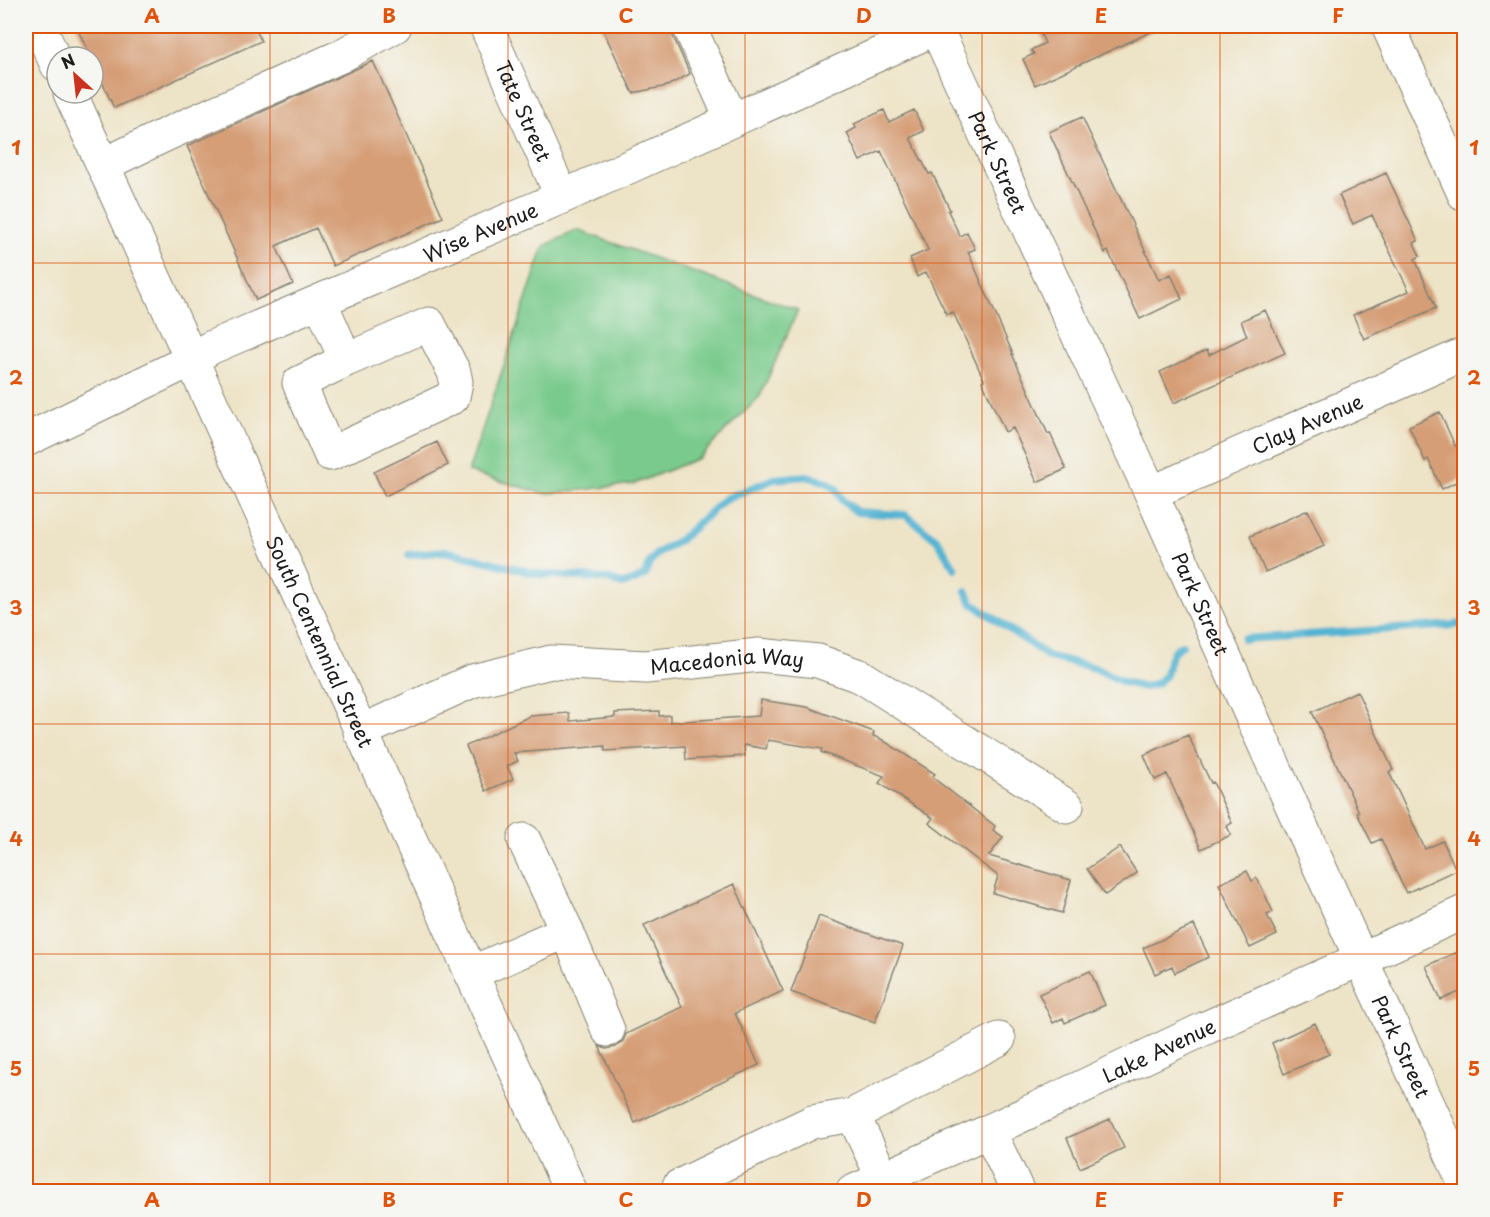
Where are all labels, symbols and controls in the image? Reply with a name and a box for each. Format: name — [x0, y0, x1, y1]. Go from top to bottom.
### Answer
text: A — [144, 0, 160, 30]
text: B — [382, 0, 396, 30]
text: C — [618, 0, 634, 30]
text: D — [856, 0, 872, 30]
text: E — [1095, 0, 1107, 30]
text: F — [1332, 0, 1344, 30]
north arrow — [45, 45, 105, 105]
text: N — [57, 47, 79, 74]
street label: Tate Street — [488, 56, 559, 166]
street label: Park Street — [961, 106, 1035, 219]
text: 1 — [11, 132, 21, 162]
text: 1 — [1469, 132, 1479, 162]
street label: Wise Avenue — [418, 194, 542, 270]
text: 2 — [9, 362, 23, 392]
text: 2 — [1467, 362, 1481, 392]
street label: Clay Avenue — [1247, 386, 1368, 461]
street label: South Centennial Street — [259, 531, 381, 752]
street label: Park Street — [1165, 547, 1237, 660]
text: 3 — [9, 592, 23, 622]
text: 3 — [1467, 592, 1481, 622]
street label: Macedonia Way — [649, 640, 806, 681]
text: 4 — [9, 823, 23, 853]
text: 4 — [1467, 823, 1481, 853]
street label: Park Street — [1365, 990, 1438, 1103]
street label: Lake Avenue — [1097, 1011, 1220, 1090]
text: 5 — [10, 1053, 22, 1083]
text: 5 — [1468, 1053, 1480, 1083]
text: A — [144, 1184, 160, 1214]
text: B — [382, 1184, 396, 1214]
text: C — [618, 1184, 634, 1214]
text: D — [856, 1184, 872, 1214]
text: E — [1095, 1184, 1107, 1214]
text: F — [1332, 1184, 1344, 1214]

